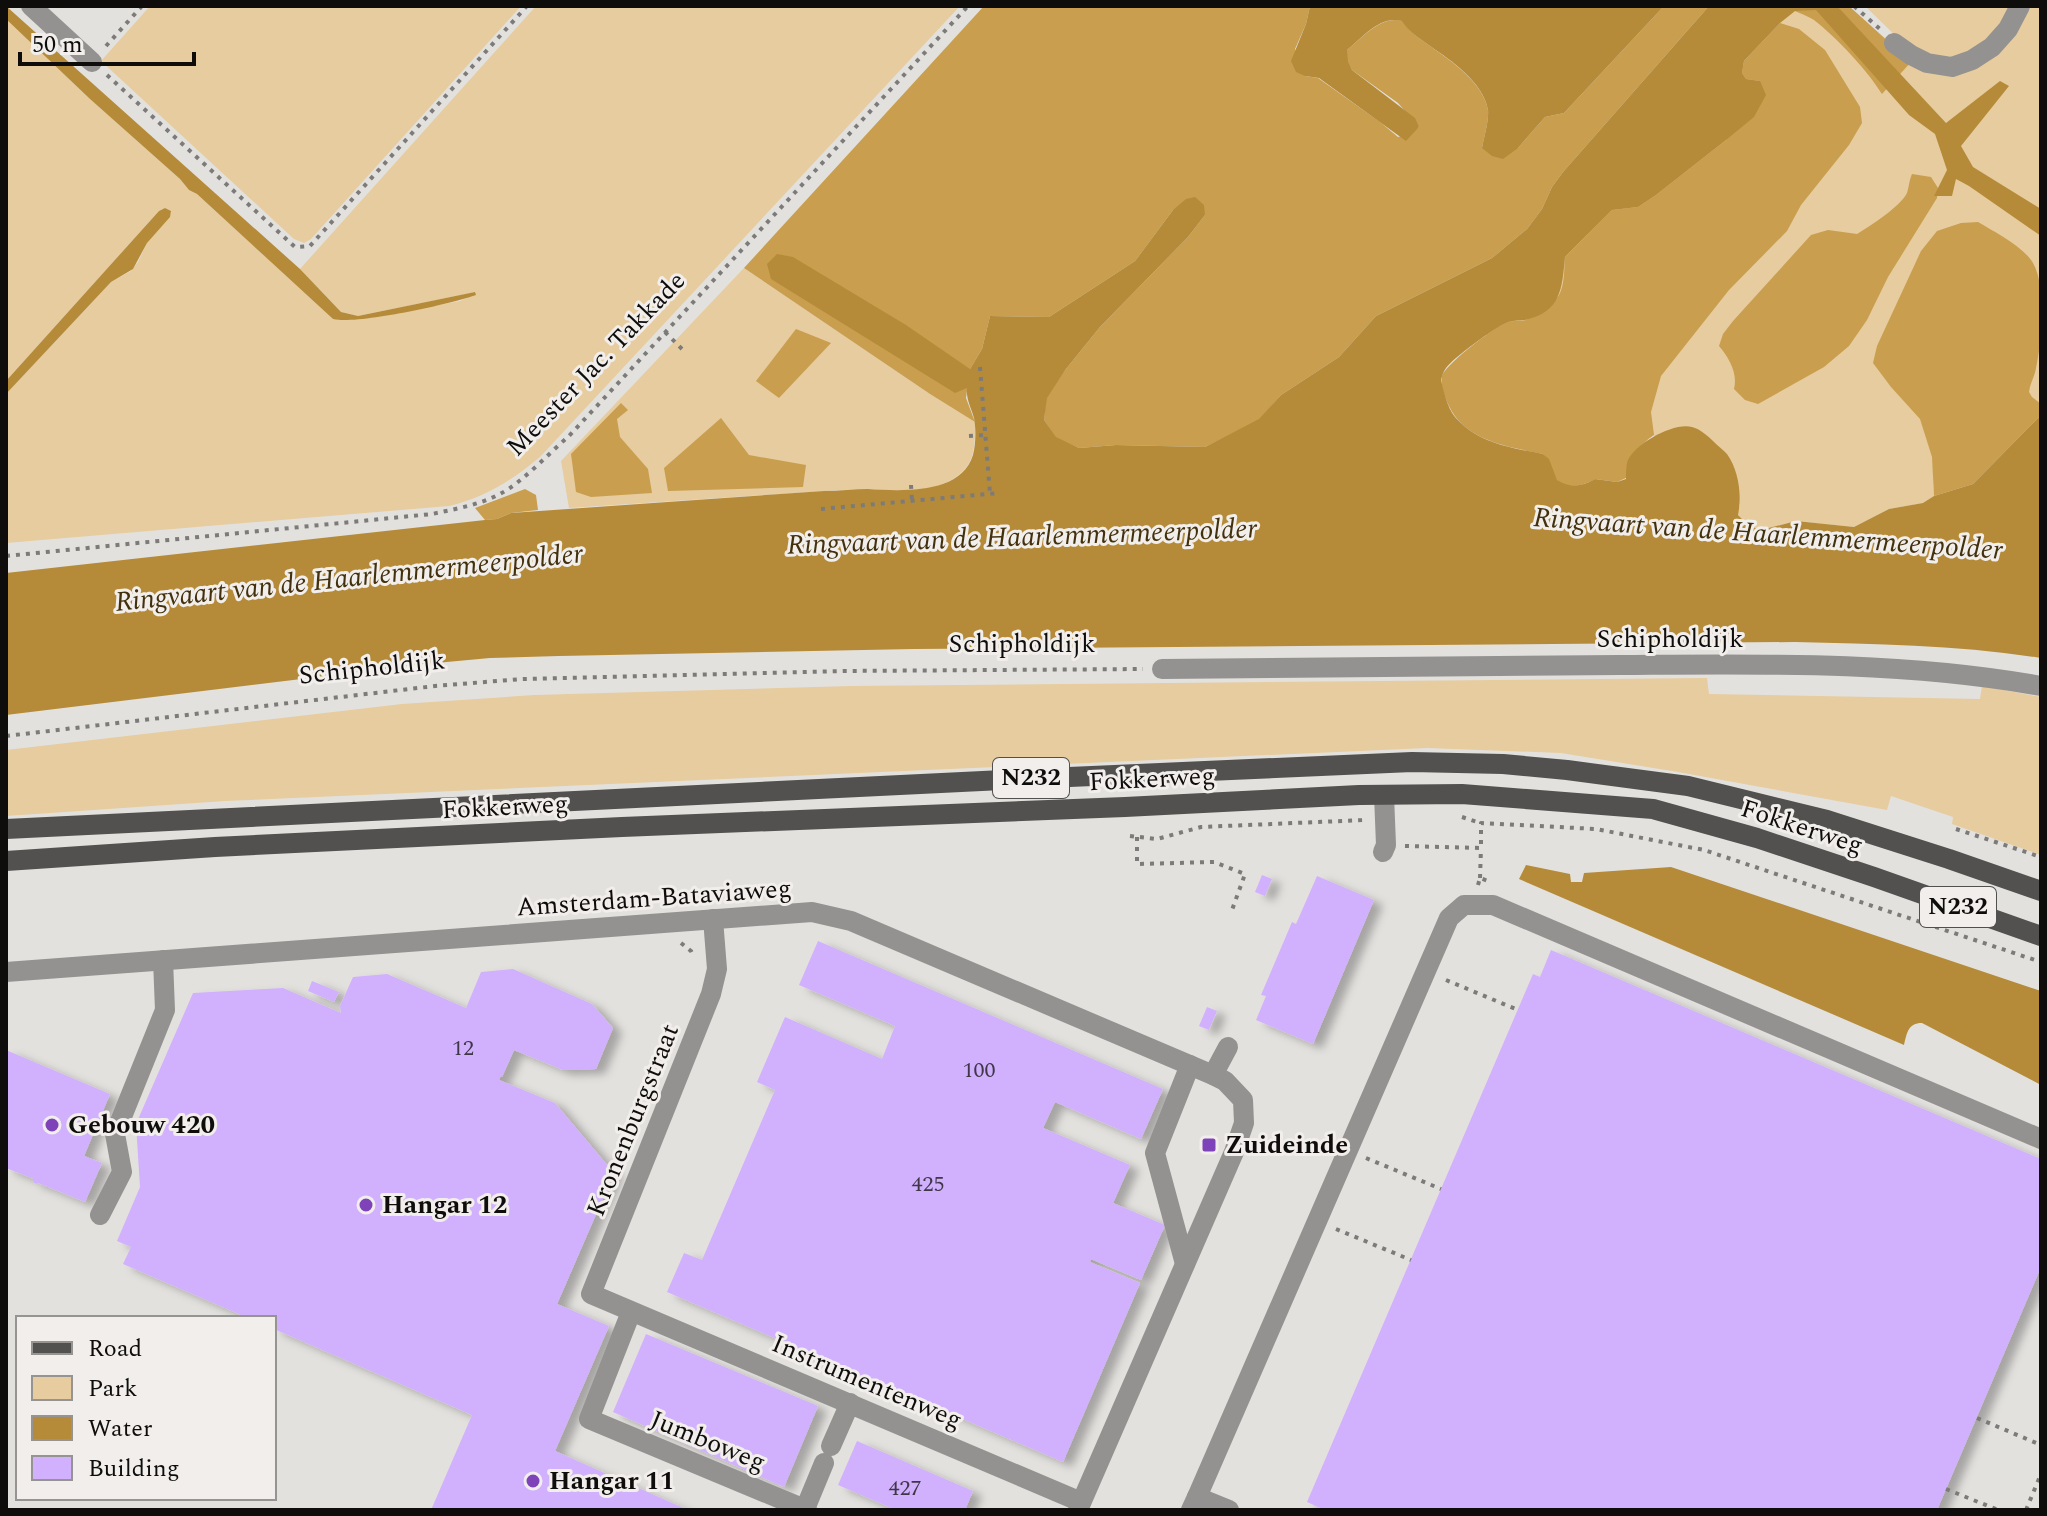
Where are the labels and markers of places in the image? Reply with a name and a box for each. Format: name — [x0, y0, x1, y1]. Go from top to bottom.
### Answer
place label: Gebouw 420 — [68, 1105, 215, 1145]
marker: Gebouw 420 — [43, 1116, 61, 1134]
place label: Zuideinde — [1225, 1125, 1348, 1165]
marker: Zuideinde — [1200, 1136, 1218, 1154]
place label: Hangar 12 — [382, 1185, 507, 1225]
marker: Hangar 12 — [357, 1196, 375, 1214]
place label: Hangar 11 — [549, 1461, 674, 1501]
marker: Hangar 11 — [524, 1472, 542, 1490]

